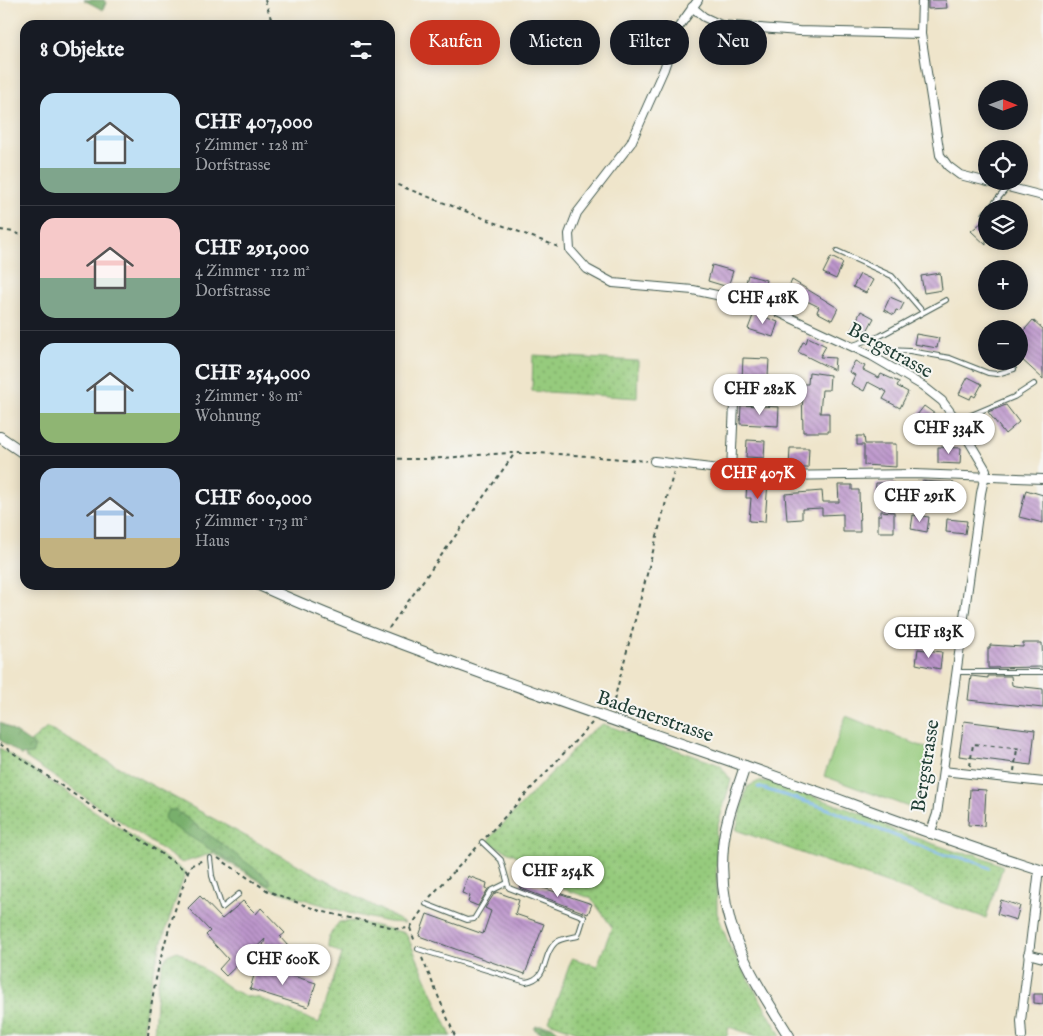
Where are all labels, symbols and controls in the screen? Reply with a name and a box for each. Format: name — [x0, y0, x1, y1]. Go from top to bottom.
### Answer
chip: Kaufen — [410, 20, 500, 65]
chip: Mieten — [510, 20, 600, 65]
chip: Filter — [610, 20, 689, 65]
chip: Neu — [699, 20, 767, 65]
icon: filters — [347, 36, 375, 64]
text: 8 Objekte — [40, 37, 124, 64]
north arrow — [978, 80, 1028, 130]
map controls — [978, 80, 1028, 370]
text: CHF 407,000 — [195, 109, 313, 136]
icon: home — [80, 113, 140, 173]
text: 5 Zimmer · 128 m² — [195, 136, 308, 156]
button: locate — [978, 140, 1028, 190]
text: Dorfstrasse — [195, 156, 271, 176]
button: layers — [978, 200, 1028, 250]
text: CHF 291,000 — [195, 235, 309, 262]
icon: home — [80, 238, 140, 298]
button: + — [978, 260, 1028, 310]
text: 4 Zimmer · 112 m² — [195, 262, 310, 282]
text: Dorfstrasse — [195, 282, 271, 302]
pin: CHF 418K — [711, 282, 815, 325]
text: CHF 418K — [728, 289, 798, 309]
street label: Bergstrasse — [843, 317, 937, 385]
button: − — [978, 320, 1028, 370]
text: CHF 254,000 — [195, 360, 311, 387]
icon: home — [80, 363, 140, 423]
pin: CHF 282K — [708, 374, 812, 416]
text: CHF 282K — [724, 380, 796, 400]
text: 3 Zimmer · 80 m² — [195, 387, 303, 407]
text: Wohnung — [195, 407, 260, 427]
pin: CHF 334K — [897, 412, 1001, 455]
text: CHF 334K — [914, 419, 984, 439]
pin: CHF 407K — [706, 458, 810, 500]
text: CHF 407K — [721, 464, 795, 484]
pin: CHF 291K — [868, 480, 972, 523]
text: CHF 600,000 — [195, 485, 312, 512]
text: CHF 291K — [885, 487, 955, 507]
icon: home — [80, 488, 140, 548]
text: 5 Zimmer · 173 m² — [195, 512, 308, 532]
text: Haus — [195, 532, 230, 552]
pin: CHF 183K — [877, 616, 981, 659]
text: CHF 183K — [895, 623, 963, 643]
street label: Badenerstrasse — [593, 685, 717, 749]
street label: Bergstrasse — [906, 718, 946, 814]
pin: CHF 254K — [506, 856, 610, 898]
text: CHF 254K — [522, 862, 594, 882]
pin: CHF 600K — [231, 944, 335, 986]
text: CHF 600K — [247, 950, 319, 970]

